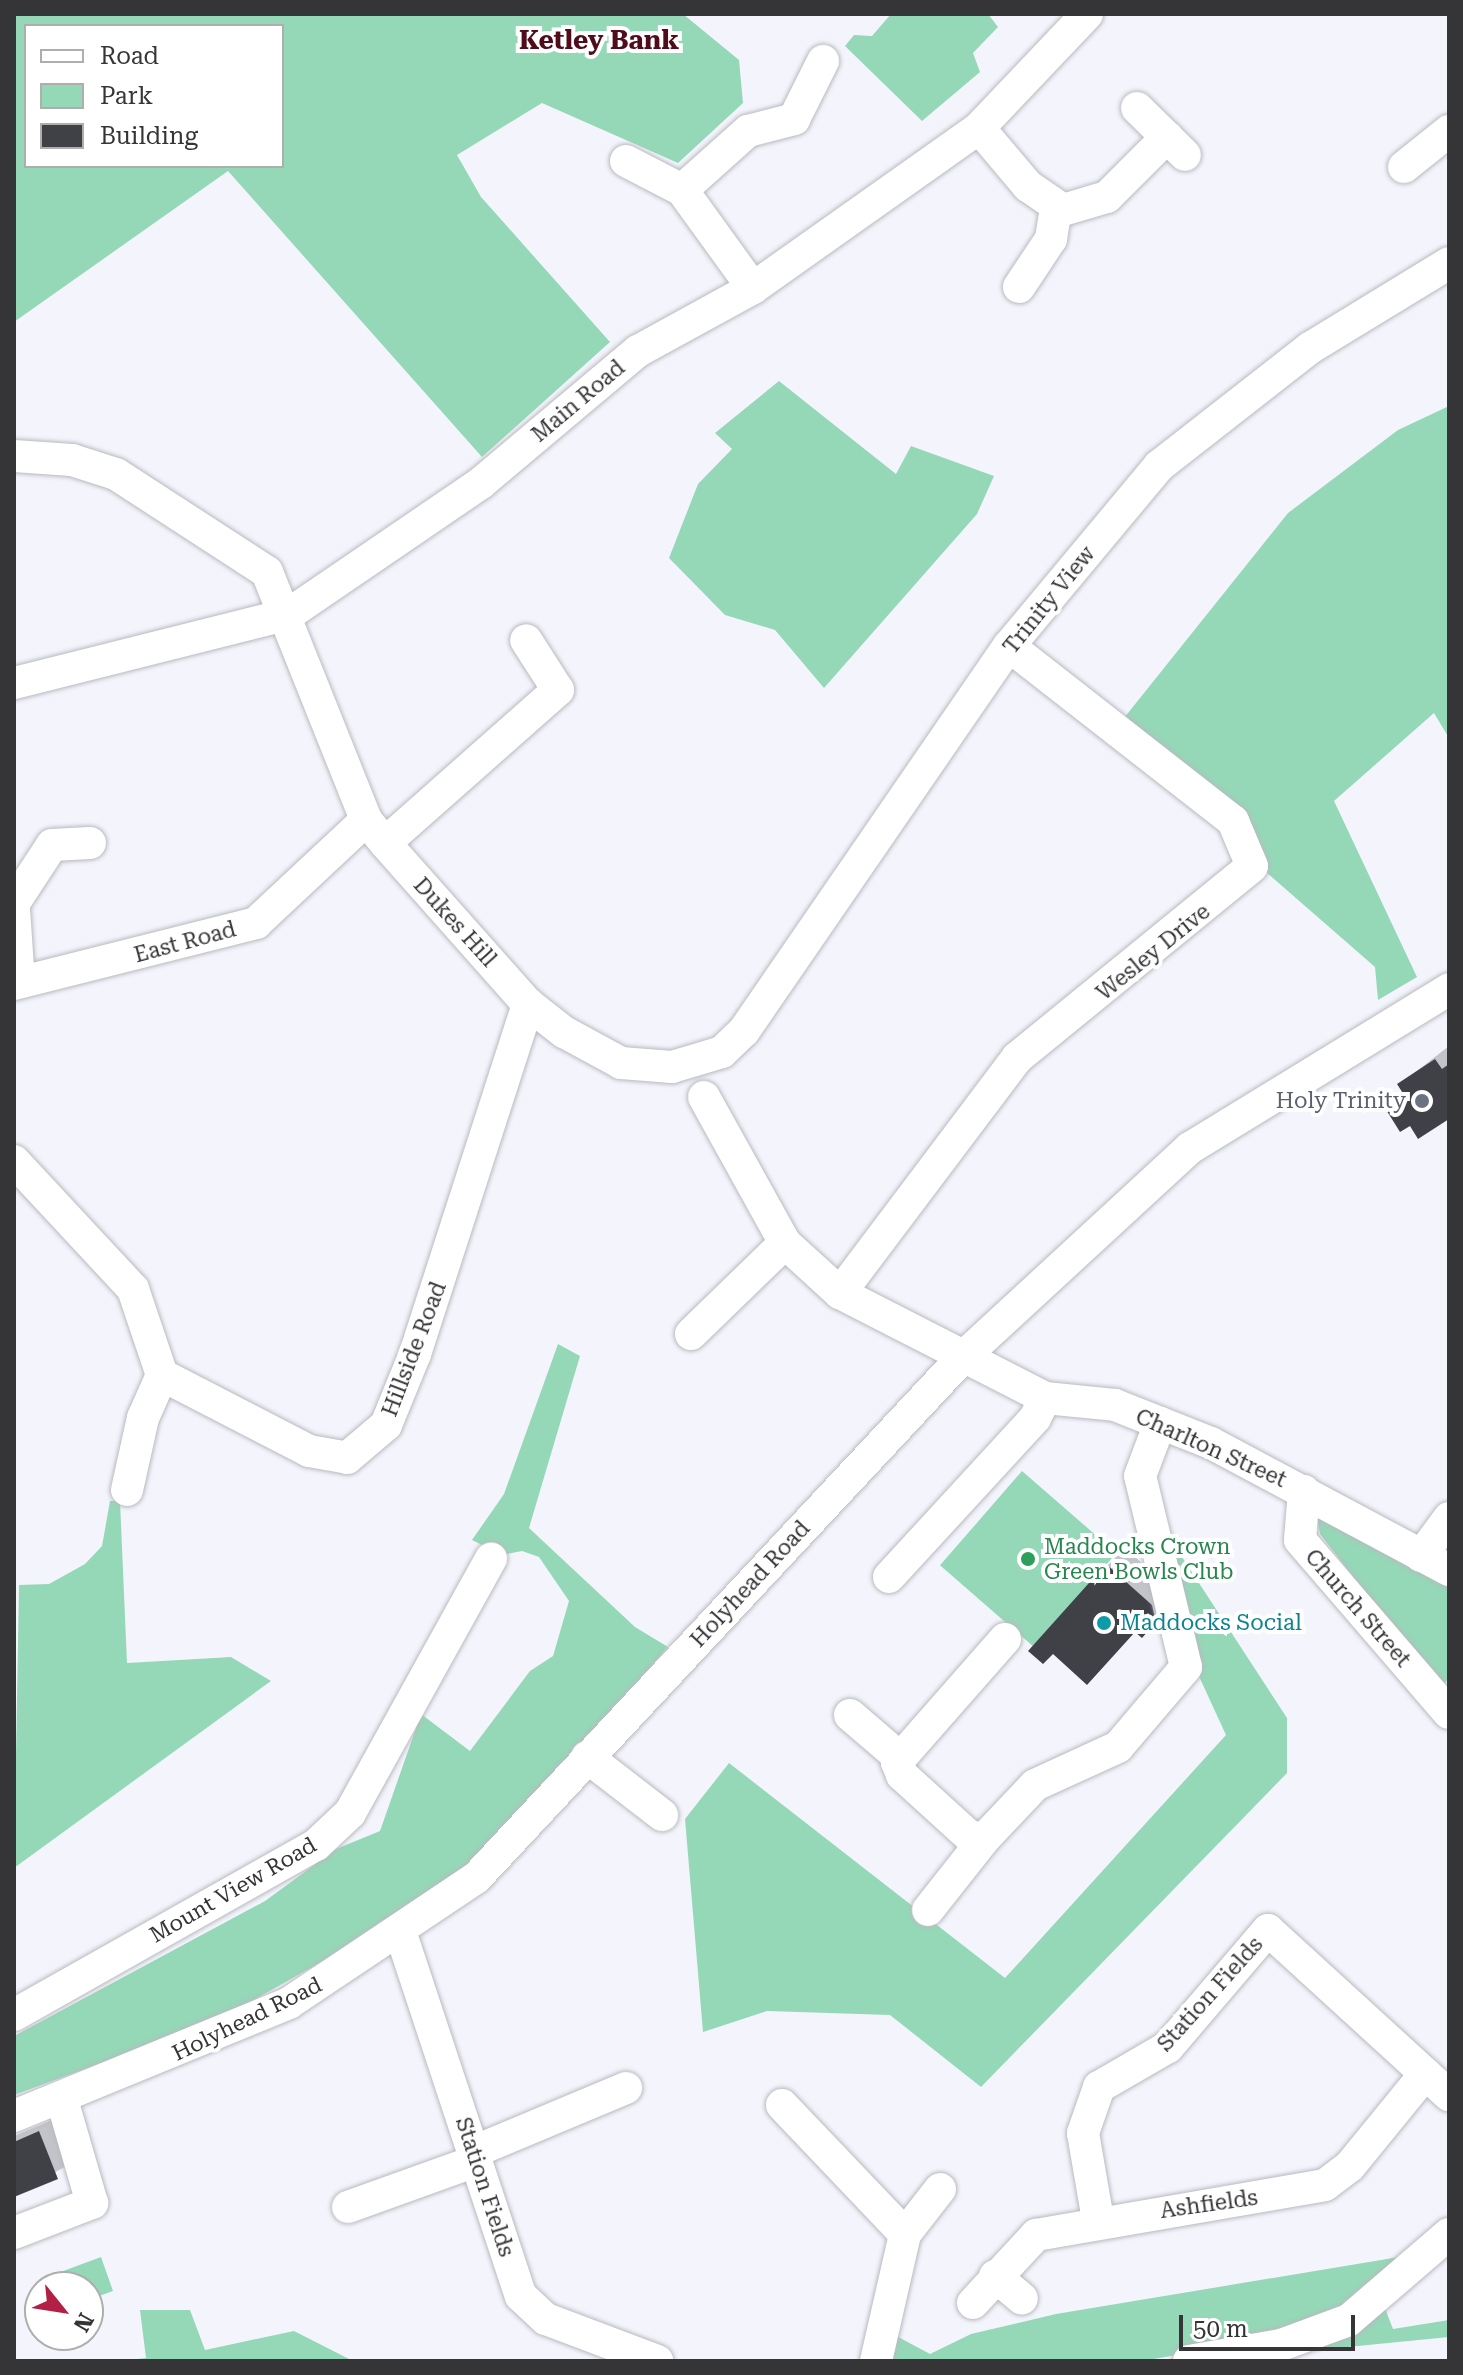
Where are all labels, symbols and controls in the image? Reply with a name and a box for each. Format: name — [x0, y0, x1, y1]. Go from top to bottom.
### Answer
legend — [24, 24, 284, 168]
district label: Ketley Bank — [519, 25, 679, 57]
text: Road — [100, 42, 159, 70]
text: Park — [100, 82, 153, 110]
text: Building — [100, 122, 198, 150]
street label: Main Road — [526, 354, 630, 448]
street label: Trinity View — [997, 541, 1101, 659]
street label: Dukes Hill — [408, 872, 502, 972]
street label: Wesley Drive — [1091, 898, 1215, 1006]
street label: East Road — [131, 916, 239, 968]
place label: Holy Trinity — [1276, 1088, 1406, 1114]
marker: Holy Trinity — [1413, 1092, 1431, 1110]
street label: Hillside Road — [376, 1278, 452, 1420]
street label: Charlton Street — [1132, 1403, 1290, 1493]
street label: Holyhead Road — [685, 1515, 815, 1653]
place label: Maddocks Crown Green Bowls Club — [1044, 1533, 1233, 1584]
street label: Church Street — [1300, 1544, 1416, 1672]
marker: Maddocks Crown Green Bowls Club — [1019, 1550, 1037, 1568]
place label: Maddocks Social — [1120, 1610, 1302, 1636]
marker: Maddocks Social — [1095, 1614, 1113, 1632]
street label: Mount View Road — [145, 1832, 321, 1948]
street label: Station Fields — [1152, 1931, 1268, 2057]
street label: Holyhead Road — [168, 1971, 326, 2067]
street label: Station Fields — [450, 2114, 520, 2260]
street label: Ashfields — [1158, 2184, 1260, 2224]
north arrow — [24, 2271, 104, 2351]
scale bar — [1183, 2299, 1359, 2349]
text: N — [68, 2309, 99, 2336]
text: 50 m — [1193, 2315, 1248, 2343]

